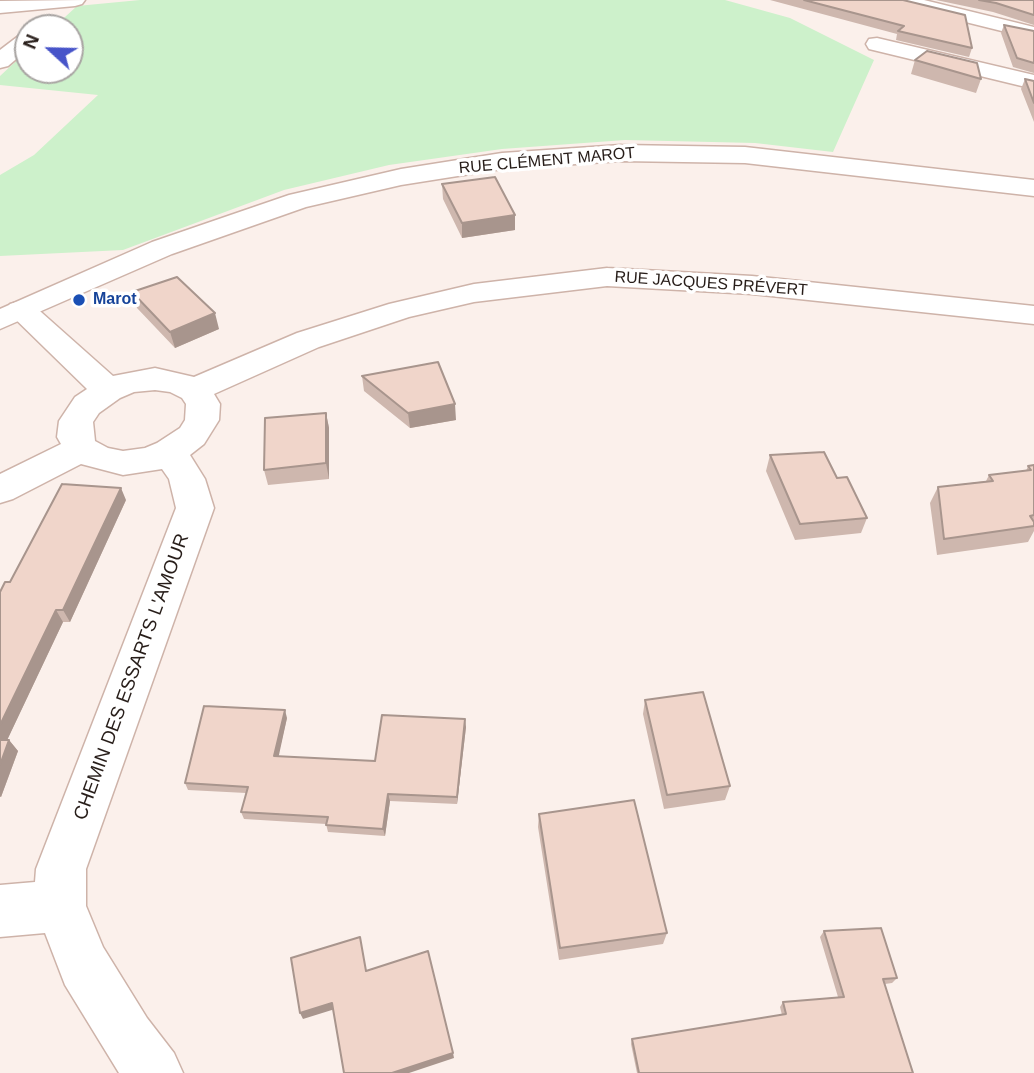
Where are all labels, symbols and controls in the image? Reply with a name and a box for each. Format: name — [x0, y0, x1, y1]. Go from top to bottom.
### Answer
north arrow — [14, 14, 84, 84]
text: N — [19, 31, 43, 52]
street label: RUE CLÉMENT MAROT — [458, 144, 636, 178]
street label: RUE JACQUES PRÉVERT — [614, 268, 808, 300]
place label: Marot — [93, 290, 137, 310]
marker: Marot — [71, 292, 87, 308]
street label: CHEMIN DES ESSARTS L'AMOUR — [69, 531, 195, 823]

